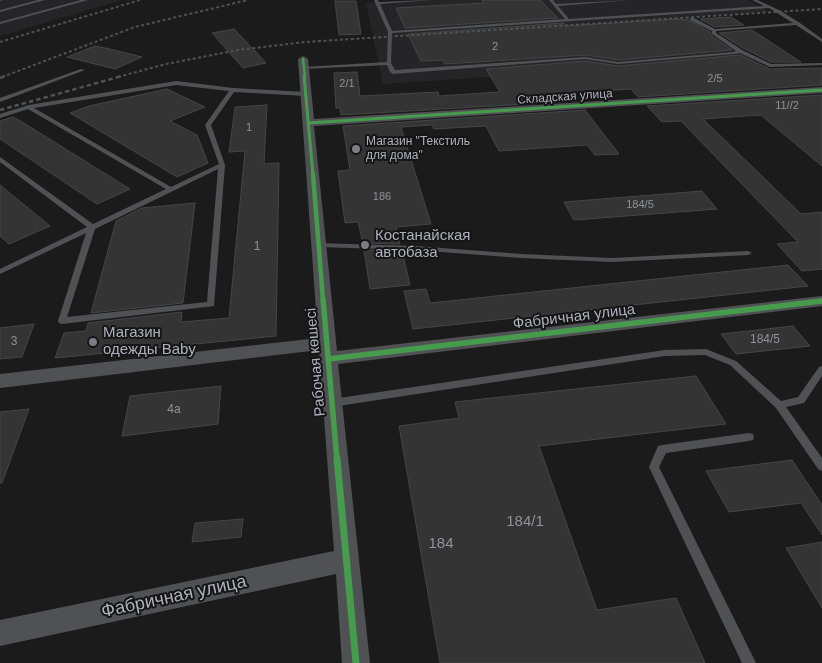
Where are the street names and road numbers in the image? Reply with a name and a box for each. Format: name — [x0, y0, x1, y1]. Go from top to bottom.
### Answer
street label: Складская улица — [517, 86, 613, 108]
street label: Фабричная улица — [512, 301, 636, 333]
street label: Рабочая көшесі — [302, 307, 330, 417]
street label: Фабричная улица — [100, 571, 248, 623]

